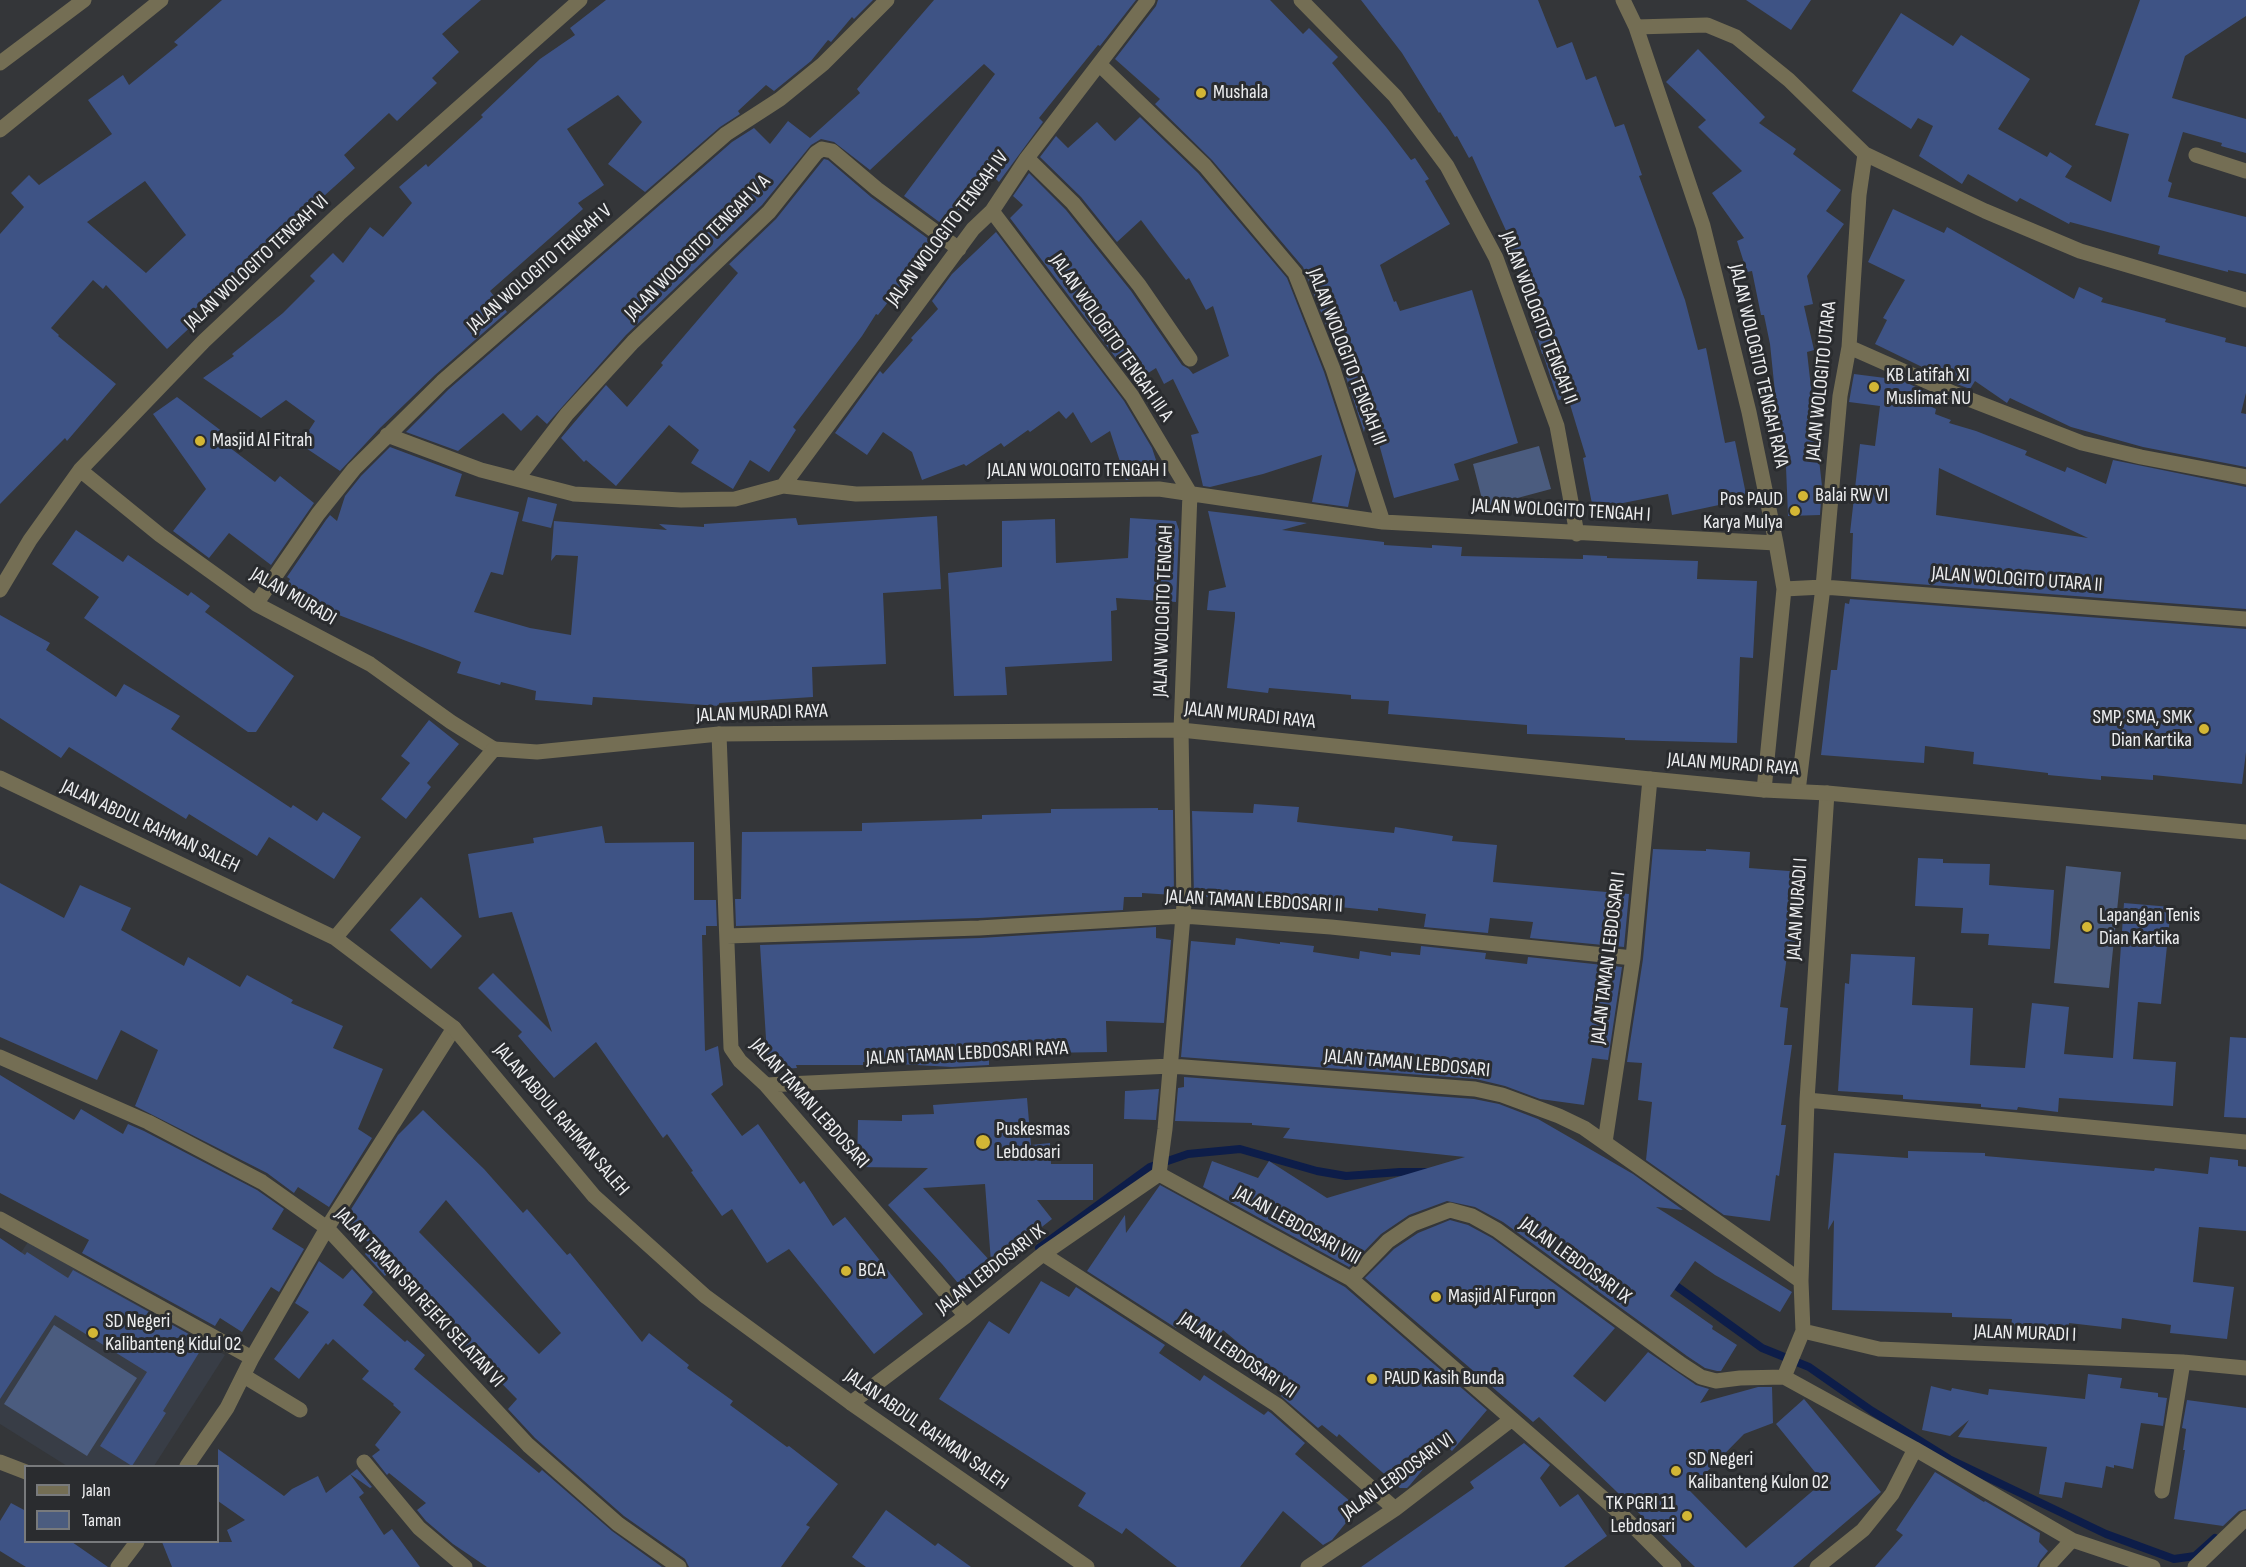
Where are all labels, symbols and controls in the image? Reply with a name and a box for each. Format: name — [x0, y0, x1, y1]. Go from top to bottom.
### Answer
place label: Mushala — [1213, 81, 1268, 105]
marker: Mushala — [1194, 86, 1208, 100]
street label: JALAN WOLOGITO TENGAH IV — [882, 147, 1014, 311]
street label: JALAN WOLOGITO TENGAH V A — [620, 170, 776, 326]
street label: JALAN WOLOGITO TENGAH VI — [180, 190, 334, 336]
street label: JALAN WOLOGITO TENGAH V — [463, 200, 617, 338]
street label: JALAN WOLOGITO TENGAH II — [1494, 228, 1582, 408]
street label: JALAN WOLOGITO TENGAH III A — [1044, 250, 1178, 426]
street label: JALAN WOLOGITO TENGAH RAYA — [1723, 262, 1793, 470]
street label: JALAN WOLOGITO TENGAH III — [1301, 265, 1391, 449]
street label: JALAN WOLOGITO UTARA — [1802, 300, 1842, 462]
place label: KB Latifah XI Muslimat NU — [1886, 364, 1971, 411]
marker: KB Latifah XI Muslimat NU — [1867, 380, 1881, 394]
place label: Masjid Al Fitrah — [212, 429, 313, 453]
marker: Masjid Al Fitrah — [193, 434, 207, 448]
street label: JALAN WOLOGITO TENGAH I — [987, 459, 1167, 483]
place label: Balai RW VI — [1815, 484, 1888, 508]
place label: Pos PAUD Karya Mulya — [1703, 488, 1783, 535]
marker: Balai RW VI — [1796, 489, 1810, 503]
street label: JALAN WOLOGITO TENGAH I — [1471, 494, 1651, 528]
marker: Pos PAUD Karya Mulya — [1788, 504, 1802, 518]
street label: JALAN WOLOGITO TENGAH — [1149, 525, 1179, 697]
street label: JALAN WOLOGITO UTARA II — [1931, 562, 2103, 598]
street label: JALAN MURADI — [246, 563, 340, 631]
street label: JALAN MURADI RAYA — [1183, 697, 1317, 735]
street label: JALAN MURADI RAYA — [696, 700, 828, 728]
place label: SMP, SMA, SMK Dian Kartika — [2092, 706, 2192, 753]
marker: SMP, SMA, SMK Dian Kartika — [2197, 722, 2211, 736]
street label: JALAN MURADI RAYA — [1667, 748, 1799, 782]
street label: JALAN ABDUL RAHMAN SALEH — [57, 775, 243, 879]
street label: JALAN MURADI I — [1782, 857, 1814, 961]
street label: JALAN TAMAN LEBDOSARI I — [1587, 870, 1631, 1046]
street label: JALAN TAMAN LEBDOSARI II — [1165, 885, 1343, 919]
place label: Lapangan Tenis Dian Kartika — [2099, 904, 2200, 951]
marker: Lapangan Tenis Dian Kartika — [2080, 920, 2094, 934]
street label: JALAN TAMAN LEBDOSARI — [744, 1034, 874, 1174]
street label: JALAN TAMAN LEBDOSARI RAYA — [865, 1037, 1069, 1071]
street label: JALAN ABDUL RAHMAN SALEH — [488, 1039, 634, 1201]
street label: JALAN TAMAN LEBDOSARI — [1323, 1045, 1491, 1083]
place label: Puskesmas Lebdosari — [996, 1118, 1070, 1165]
marker: Puskesmas Lebdosari — [974, 1133, 992, 1151]
street label: JALAN LEBDOSARI VIII — [1230, 1181, 1364, 1271]
street label: JALAN TAMAN SRI REJEKI SELATAN VI — [329, 1203, 509, 1393]
street label: JALAN LEBDOSARI IX — [1514, 1212, 1636, 1310]
street label: JALAN LEBDOSARI IX — [931, 1220, 1051, 1320]
place label: BCA — [858, 1259, 885, 1283]
marker: BCA — [839, 1264, 853, 1278]
place label: Masjid Al Furqon — [1448, 1285, 1556, 1309]
marker: Masjid Al Furqon — [1429, 1290, 1443, 1304]
street label: JALAN LEBDOSARI VII — [1174, 1308, 1300, 1404]
place label: SD Negeri Kalibanteng Kidul 02 — [105, 1310, 241, 1357]
street label: JALAN MURADI I — [1973, 1320, 2077, 1348]
marker: SD Negeri Kalibanteng Kidul 02 — [86, 1326, 100, 1340]
street label: JALAN ABDUL RAHMAN SALEH — [839, 1364, 1013, 1496]
place label: PAUD Kasih Bunda — [1384, 1367, 1504, 1391]
marker: PAUD Kasih Bunda — [1365, 1372, 1379, 1386]
street label: JALAN LEBDOSARI VI — [1337, 1428, 1459, 1526]
place label: SD Negeri Kalibanteng Kulon 02 — [1688, 1448, 1829, 1495]
marker: SD Negeri Kalibanteng Kulon 02 — [1669, 1464, 1683, 1478]
legend — [24, 1465, 219, 1543]
text: Jalan — [82, 1480, 111, 1501]
place label: TK PGRI 11 Lebdosari — [1606, 1492, 1675, 1539]
marker: TK PGRI 11 Lebdosari — [1680, 1509, 1694, 1523]
text: Taman — [82, 1510, 121, 1531]

